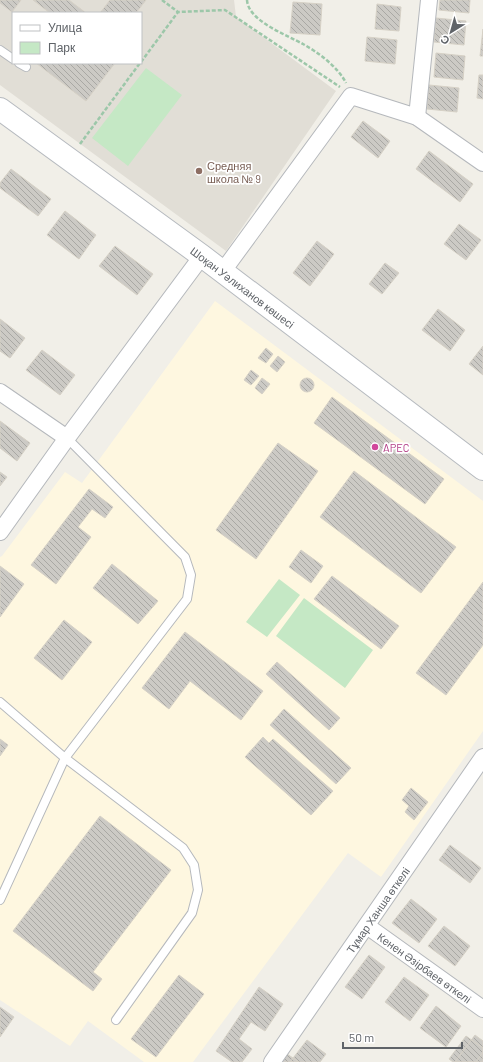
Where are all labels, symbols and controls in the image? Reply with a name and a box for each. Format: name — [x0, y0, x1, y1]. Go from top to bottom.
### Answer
legend — [12, 12, 142, 64]
north arrow — [431, 12, 471, 52]
text: Улица — [48, 20, 82, 35]
text: С — [438, 33, 452, 48]
text: Парк — [48, 40, 76, 55]
place label: Средняя школа № 9 — [207, 159, 261, 185]
marker: Средняя школа № 9 — [194, 166, 204, 176]
street label: Шоқан Уәлиханов көшесі — [188, 244, 297, 330]
place label: APEC — [383, 441, 410, 454]
marker: APEC — [370, 442, 380, 452]
street label: Тұмар Ханша өткелі — [343, 864, 412, 955]
street label: Кенен Әзірбаев өткелі — [375, 929, 474, 1005]
scale bar — [343, 1024, 462, 1050]
text: 50 m — [349, 1030, 374, 1044]

